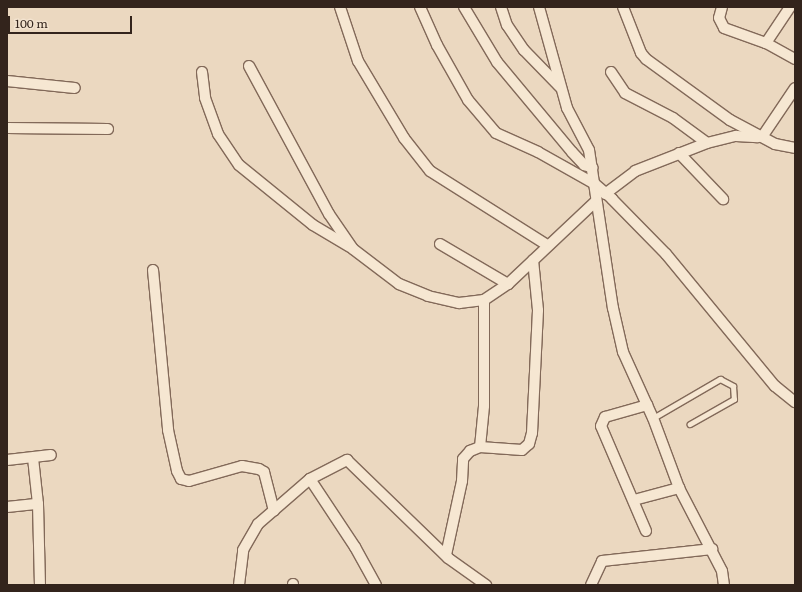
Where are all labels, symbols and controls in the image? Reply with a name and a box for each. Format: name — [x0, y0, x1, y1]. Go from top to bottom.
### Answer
scale bar — [10, 8, 134, 34]
text: 100 m — [15, 14, 48, 32]

